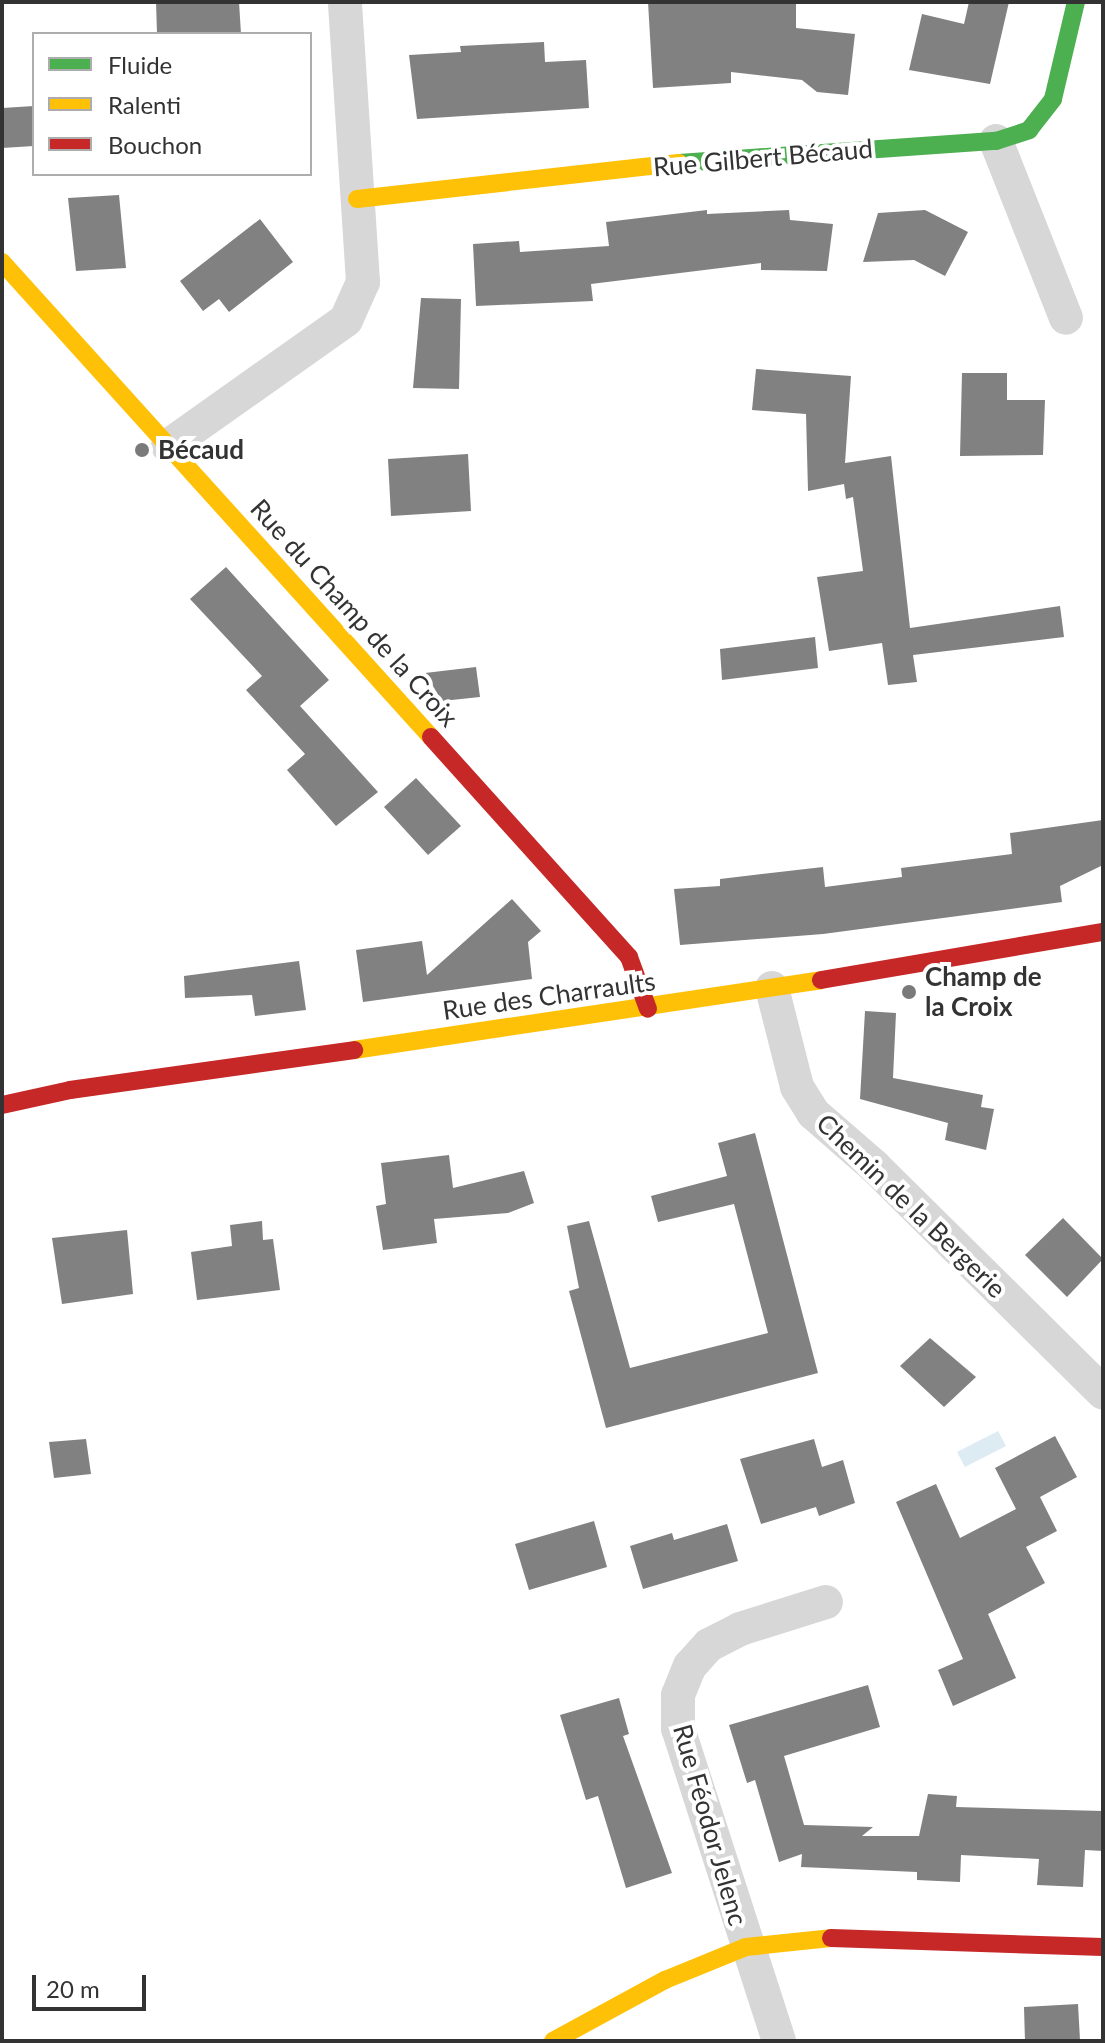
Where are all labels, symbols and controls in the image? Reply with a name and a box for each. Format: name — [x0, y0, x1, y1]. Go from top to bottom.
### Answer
legend — [32, 32, 312, 176]
text: Fluide — [108, 50, 172, 79]
text: Ralenti — [108, 90, 181, 119]
text: Bouchon — [108, 130, 202, 159]
street label: Rue Gilbert Bécaud — [652, 133, 874, 183]
place label: Bécaud — [158, 434, 244, 466]
marker: Bécaud — [133, 441, 151, 459]
street label: Rue du Champ de la Croix — [244, 493, 464, 733]
place label: Champ de la Croix — [925, 961, 1042, 1022]
street label: Rue des Charraults — [441, 966, 657, 1026]
marker: Champ de la Croix — [900, 983, 918, 1001]
street label: Chemin de la Bergerie — [810, 1108, 1012, 1304]
street label: Rue Féodor Jelenc — [666, 1720, 754, 1930]
scale bar — [36, 1959, 150, 2009]
text: 20 m — [46, 1974, 100, 2003]

